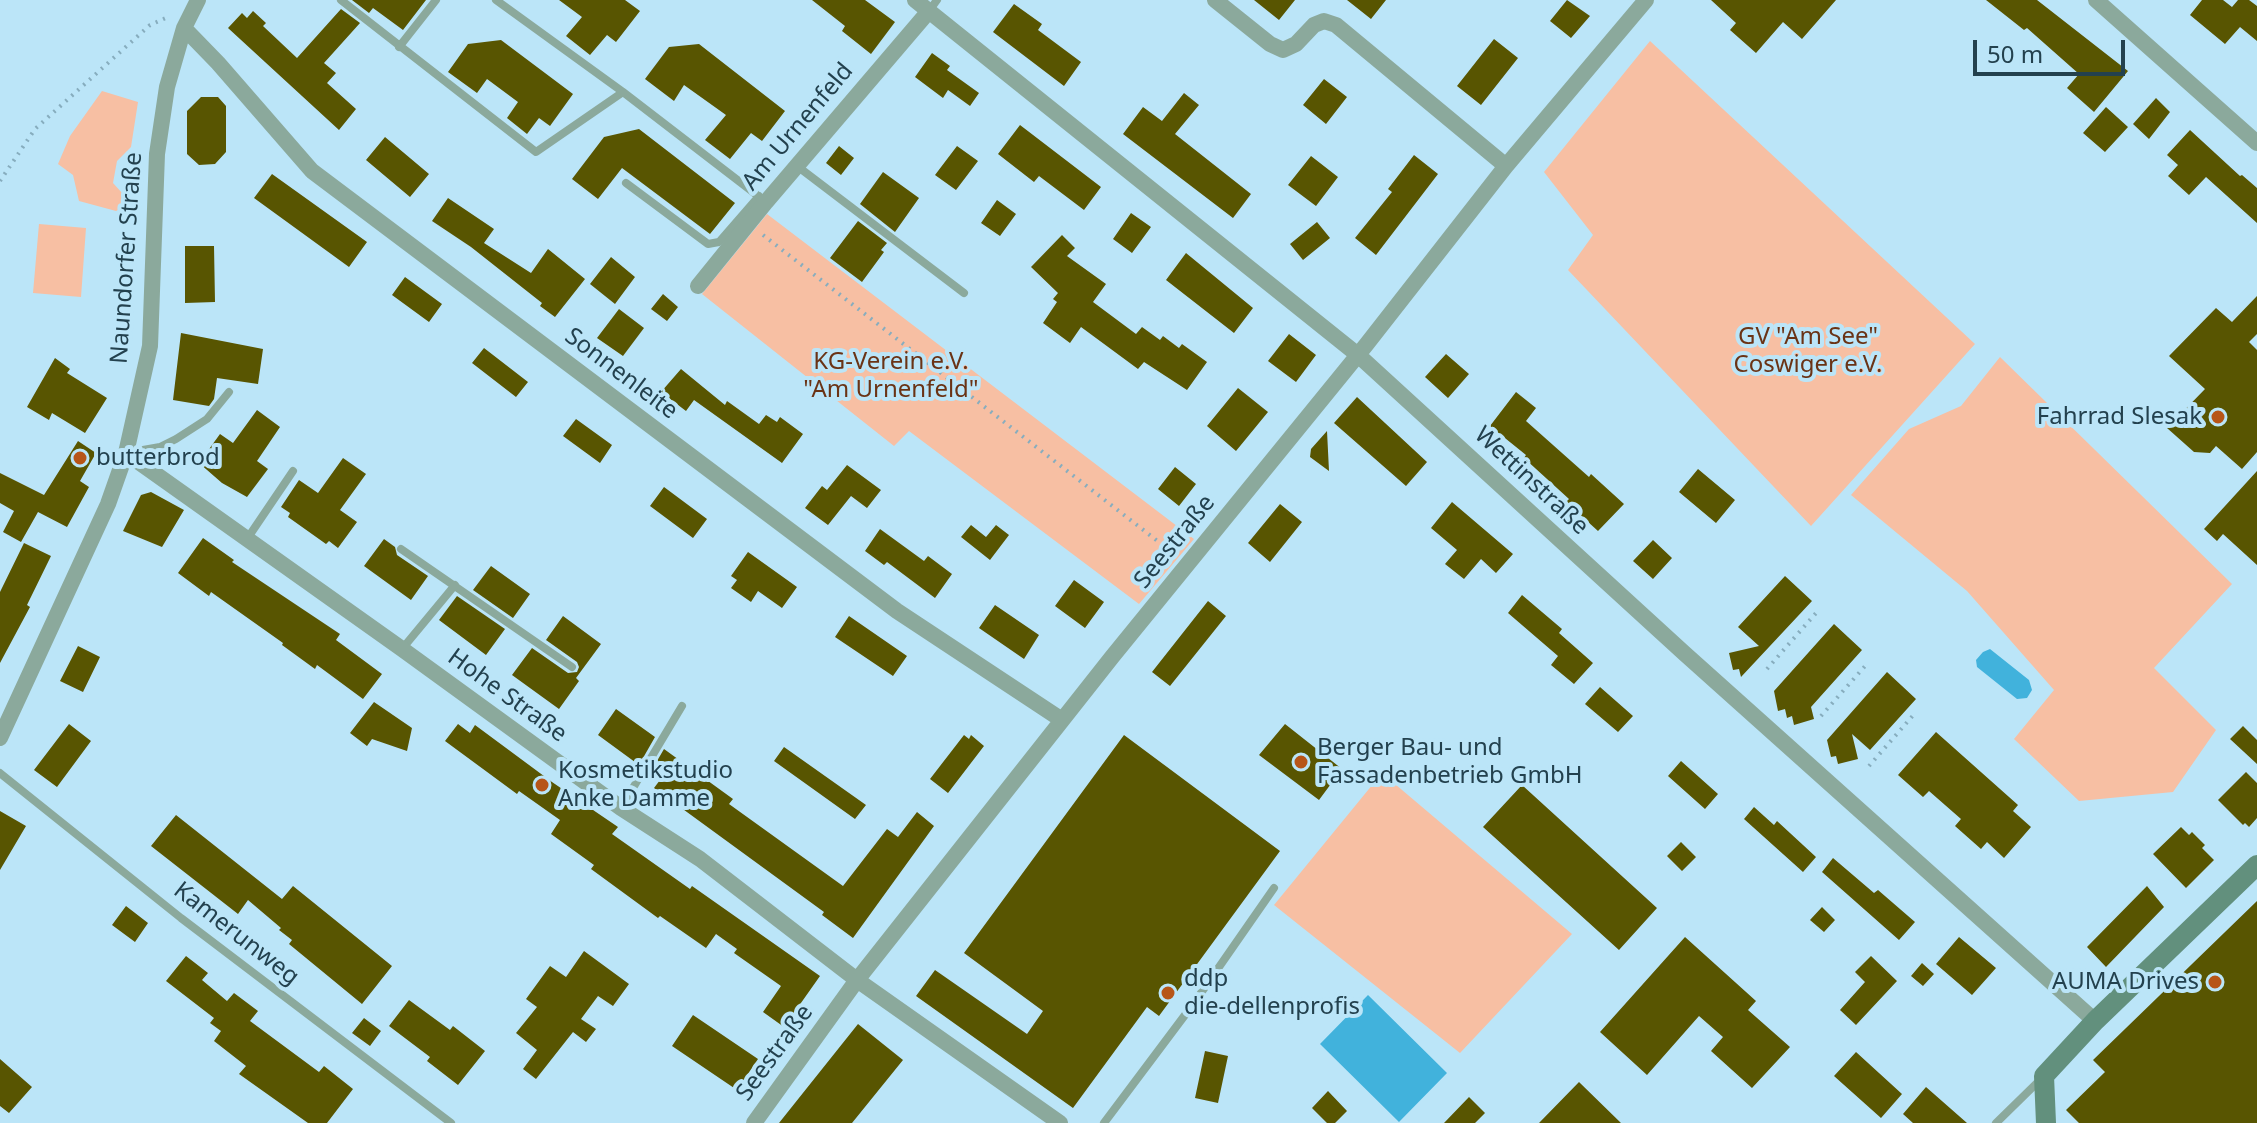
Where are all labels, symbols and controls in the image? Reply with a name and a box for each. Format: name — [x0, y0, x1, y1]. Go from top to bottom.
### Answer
scale bar — [1977, 24, 2129, 74]
text: 50 m — [1987, 37, 2043, 70]
street label: Am Urnenfeld — [736, 57, 860, 197]
street label: Naundorfer Straße — [105, 151, 149, 365]
street label: Sonnenleite — [559, 322, 683, 426]
park label: GV "Am See" Coswiger e.V. — [1734, 323, 1882, 379]
park label: KG-Verein e.V. "Am Urnenfeld" — [803, 348, 979, 404]
place label: Fahrrad Slesak — [2037, 403, 2202, 431]
marker: Fahrrad Slesak — [2209, 408, 2227, 426]
street label: Wettinstraße — [1468, 421, 1594, 541]
place label: butterbrod — [96, 444, 220, 472]
marker: butterbrod — [71, 449, 89, 467]
street label: Seestraße — [1129, 489, 1221, 595]
street label: Hohe Straße — [442, 643, 572, 749]
place label: Berger Bau- und Fassadenbetrieb GmbH — [1317, 734, 1583, 790]
marker: Berger Bau- und Fassadenbetrieb GmbH — [1292, 753, 1310, 771]
place label: Kosmetikstudio Anke Damme — [558, 757, 733, 813]
marker: Kosmetikstudio Anke Damme — [533, 776, 551, 794]
street label: Kamerunweg — [168, 876, 304, 992]
place label: ddp die-dellenprofis — [1184, 965, 1360, 1021]
place label: AUMA Drives — [2052, 968, 2199, 996]
marker: AUMA Drives — [2206, 973, 2224, 991]
marker: ddp die-dellenprofis — [1159, 984, 1177, 1002]
street label: Seestraße — [730, 999, 820, 1107]

